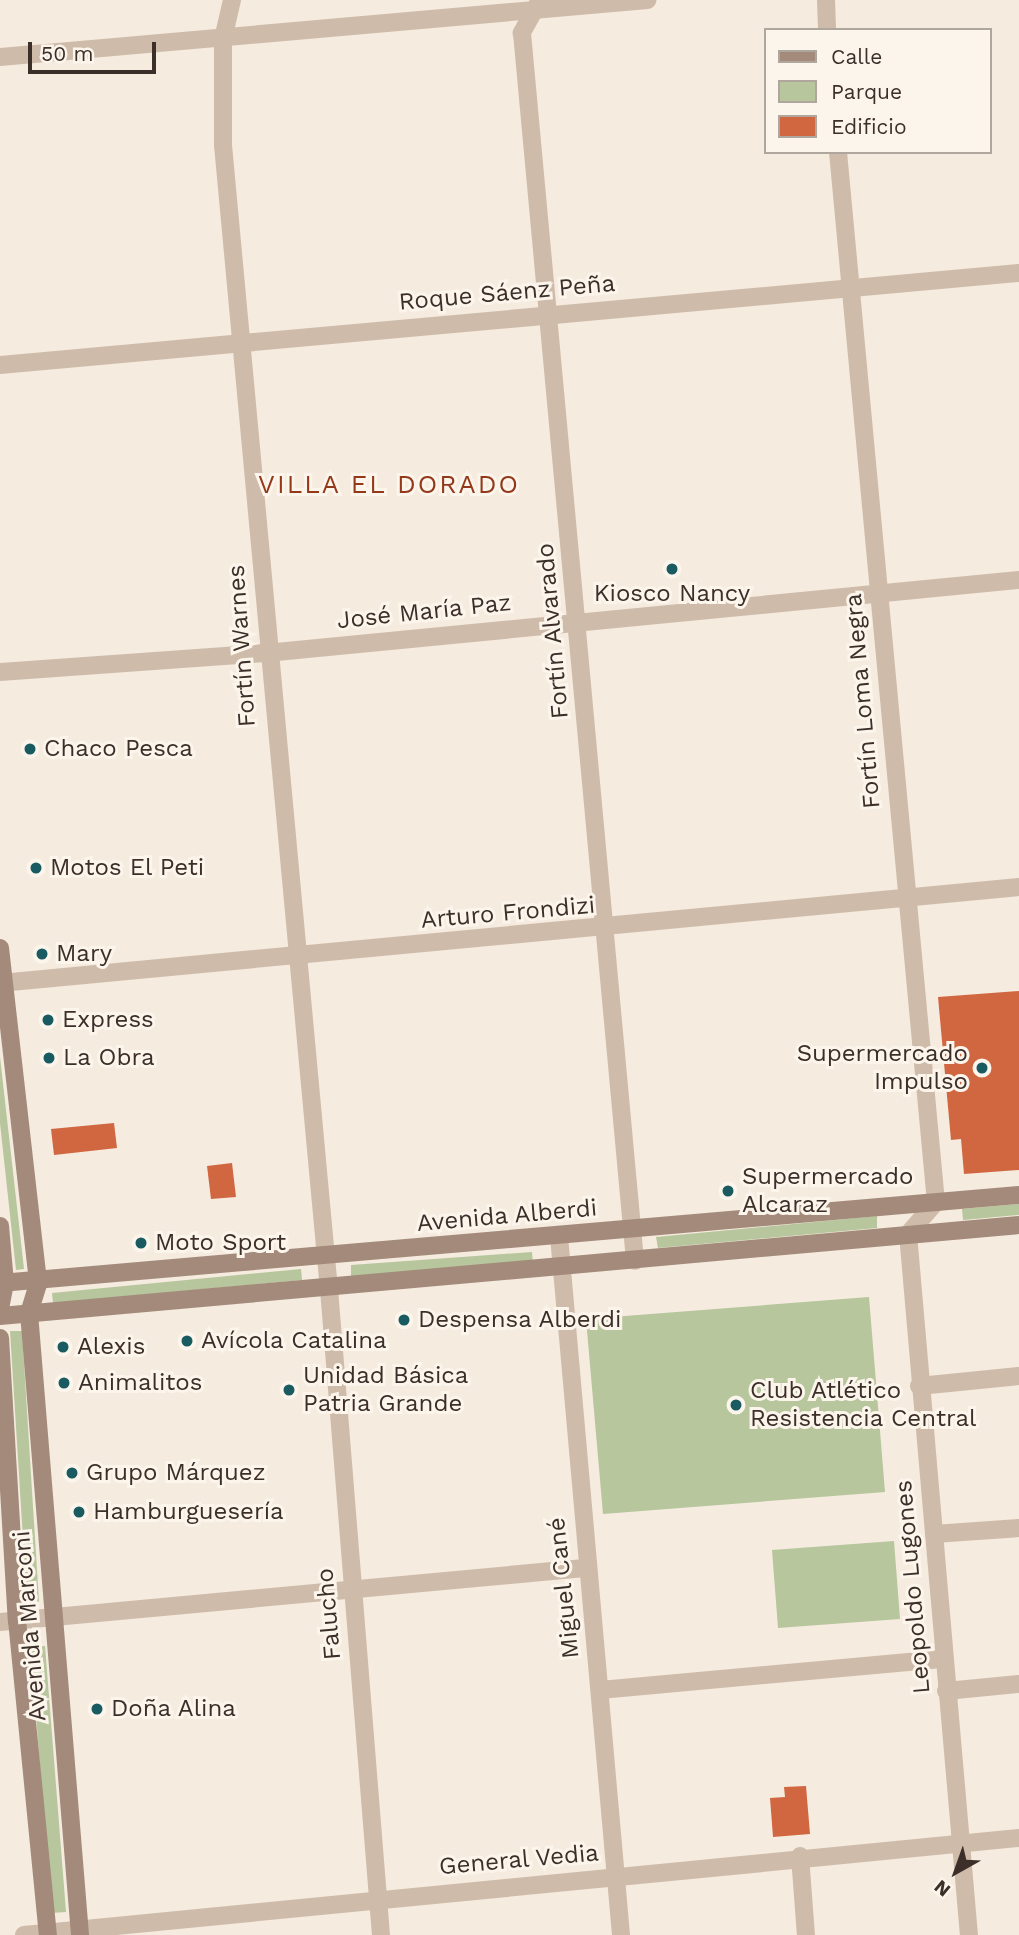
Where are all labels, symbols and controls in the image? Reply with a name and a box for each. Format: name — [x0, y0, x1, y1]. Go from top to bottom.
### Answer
scale bar — [32, 28, 159, 72]
legend — [764, 28, 991, 154]
text: 50 m — [41, 41, 93, 66]
text: Calle — [831, 44, 882, 69]
text: Parque — [831, 79, 902, 104]
text: Edificio — [831, 114, 907, 139]
street label: Roque Sáenz Peña — [398, 269, 616, 317]
district label: VILLA EL DORADO — [259, 469, 519, 501]
street label: Fortín Alvarado — [531, 541, 575, 721]
marker: Kiosco Nancy — [664, 561, 680, 577]
street label: Fortín Warnes — [222, 564, 262, 728]
place label: Kiosco Nancy — [594, 580, 750, 608]
street label: José María Paz — [335, 589, 513, 635]
street label: Fortín Loma Negra — [839, 592, 887, 810]
place label: Chaco Pesca — [44, 735, 193, 763]
marker: Chaco Pesca — [22, 741, 38, 757]
place label: Motos El Peti — [50, 854, 205, 882]
marker: Motos El Peti — [28, 860, 44, 876]
street label: Arturo Frondizi — [420, 891, 596, 935]
place label: Mary — [56, 940, 112, 968]
marker: Mary — [34, 946, 50, 962]
place label: Express — [62, 1006, 154, 1034]
marker: Express — [40, 1012, 56, 1028]
place label: Supermercado Impulso — [797, 1040, 968, 1096]
place label: La Obra — [63, 1044, 155, 1072]
marker: La Obra — [41, 1050, 57, 1066]
marker: Supermercado Impulso — [974, 1060, 990, 1076]
place label: Supermercado Alcaraz — [742, 1163, 913, 1219]
marker: Supermercado Alcaraz — [720, 1183, 736, 1199]
street label: Avenida Alberdi — [415, 1194, 599, 1238]
place label: Moto Sport — [155, 1229, 286, 1257]
marker: Moto Sport — [133, 1235, 149, 1251]
place label: Despensa Alberdi — [418, 1306, 623, 1334]
marker: Despensa Alberdi — [396, 1312, 412, 1328]
place label: Avícola Catalina — [201, 1327, 387, 1355]
place label: Alexis — [77, 1333, 145, 1361]
marker: Avícola Catalina — [179, 1333, 195, 1349]
marker: Alexis — [55, 1339, 71, 1355]
place label: Unidad Básica Patria Grande — [303, 1362, 468, 1418]
place label: Animalitos — [78, 1369, 202, 1397]
marker: Animalitos — [56, 1375, 72, 1391]
place label: Club Atlético Resistencia Central — [750, 1377, 977, 1433]
marker: Unidad Básica Patria Grande — [281, 1382, 297, 1398]
marker: Club Atlético Resistencia Central — [728, 1397, 744, 1413]
place label: Grupo Márquez — [86, 1459, 265, 1487]
marker: Grupo Márquez — [64, 1465, 80, 1481]
street label: Leopoldo Lugones — [889, 1479, 937, 1695]
place label: Hamburguesería — [93, 1498, 284, 1526]
marker: Hamburguesería — [71, 1504, 87, 1520]
street label: Miguel Cané — [542, 1516, 586, 1660]
street label: Avenida Marconi — [7, 1529, 53, 1723]
street label: Falucho — [311, 1567, 347, 1661]
place label: Doña Alina — [111, 1695, 237, 1723]
marker: Doña Alina — [89, 1701, 105, 1717]
north arrow — [921, 1837, 991, 1907]
street label: General Vedia — [437, 1839, 601, 1881]
text: N — [929, 1875, 955, 1902]

